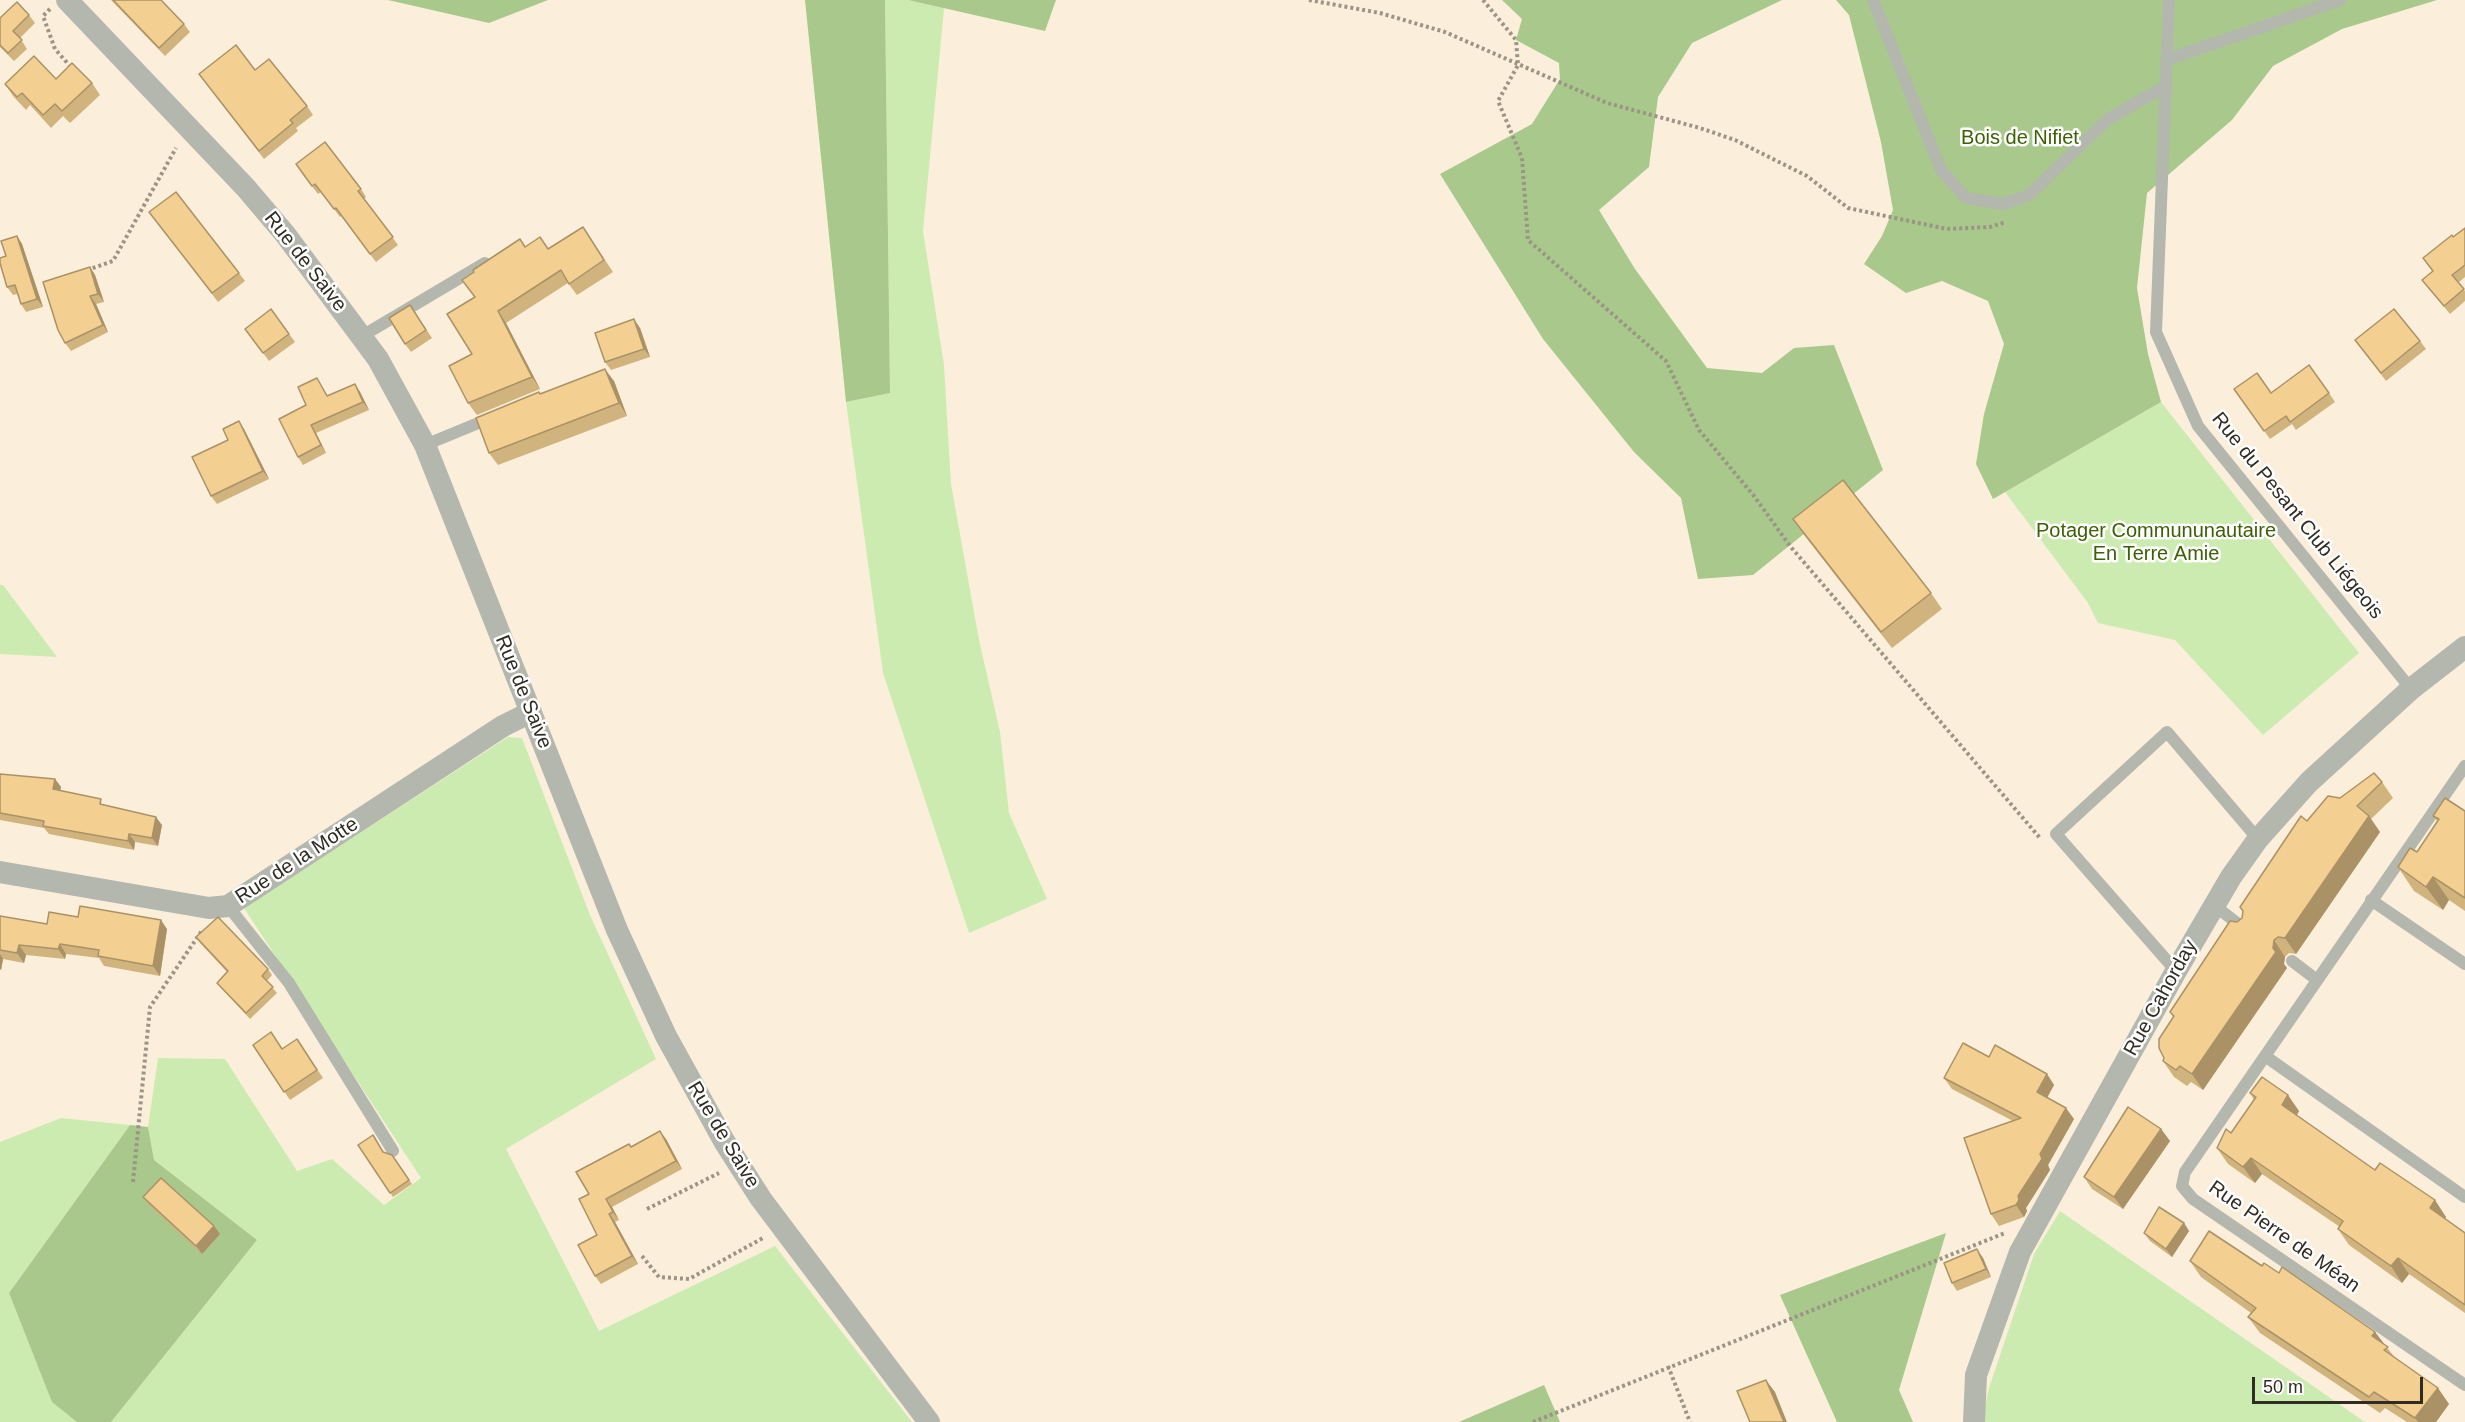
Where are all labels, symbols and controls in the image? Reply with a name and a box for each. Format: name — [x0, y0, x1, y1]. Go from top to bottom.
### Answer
park label: Bois de Nifiet — [1961, 126, 2079, 150]
street label: Rue de Saive — [259, 207, 351, 317]
street label: Rue du Pesant Club Liégeois — [2206, 408, 2388, 624]
park label: Potager Commununautaire En Terre Amie — [2036, 519, 2276, 566]
street label: Rue de Saive — [489, 632, 557, 752]
street label: Rue de la Motte — [231, 812, 363, 910]
street label: Rue Cahorday — [2119, 936, 2203, 1060]
street label: Rue de Saive — [682, 1077, 764, 1193]
street label: Rue Pierre de Méan — [2204, 1176, 2364, 1298]
scale bar — [2255, 1365, 2426, 1403]
text: 50 m — [2263, 1377, 2303, 1397]

